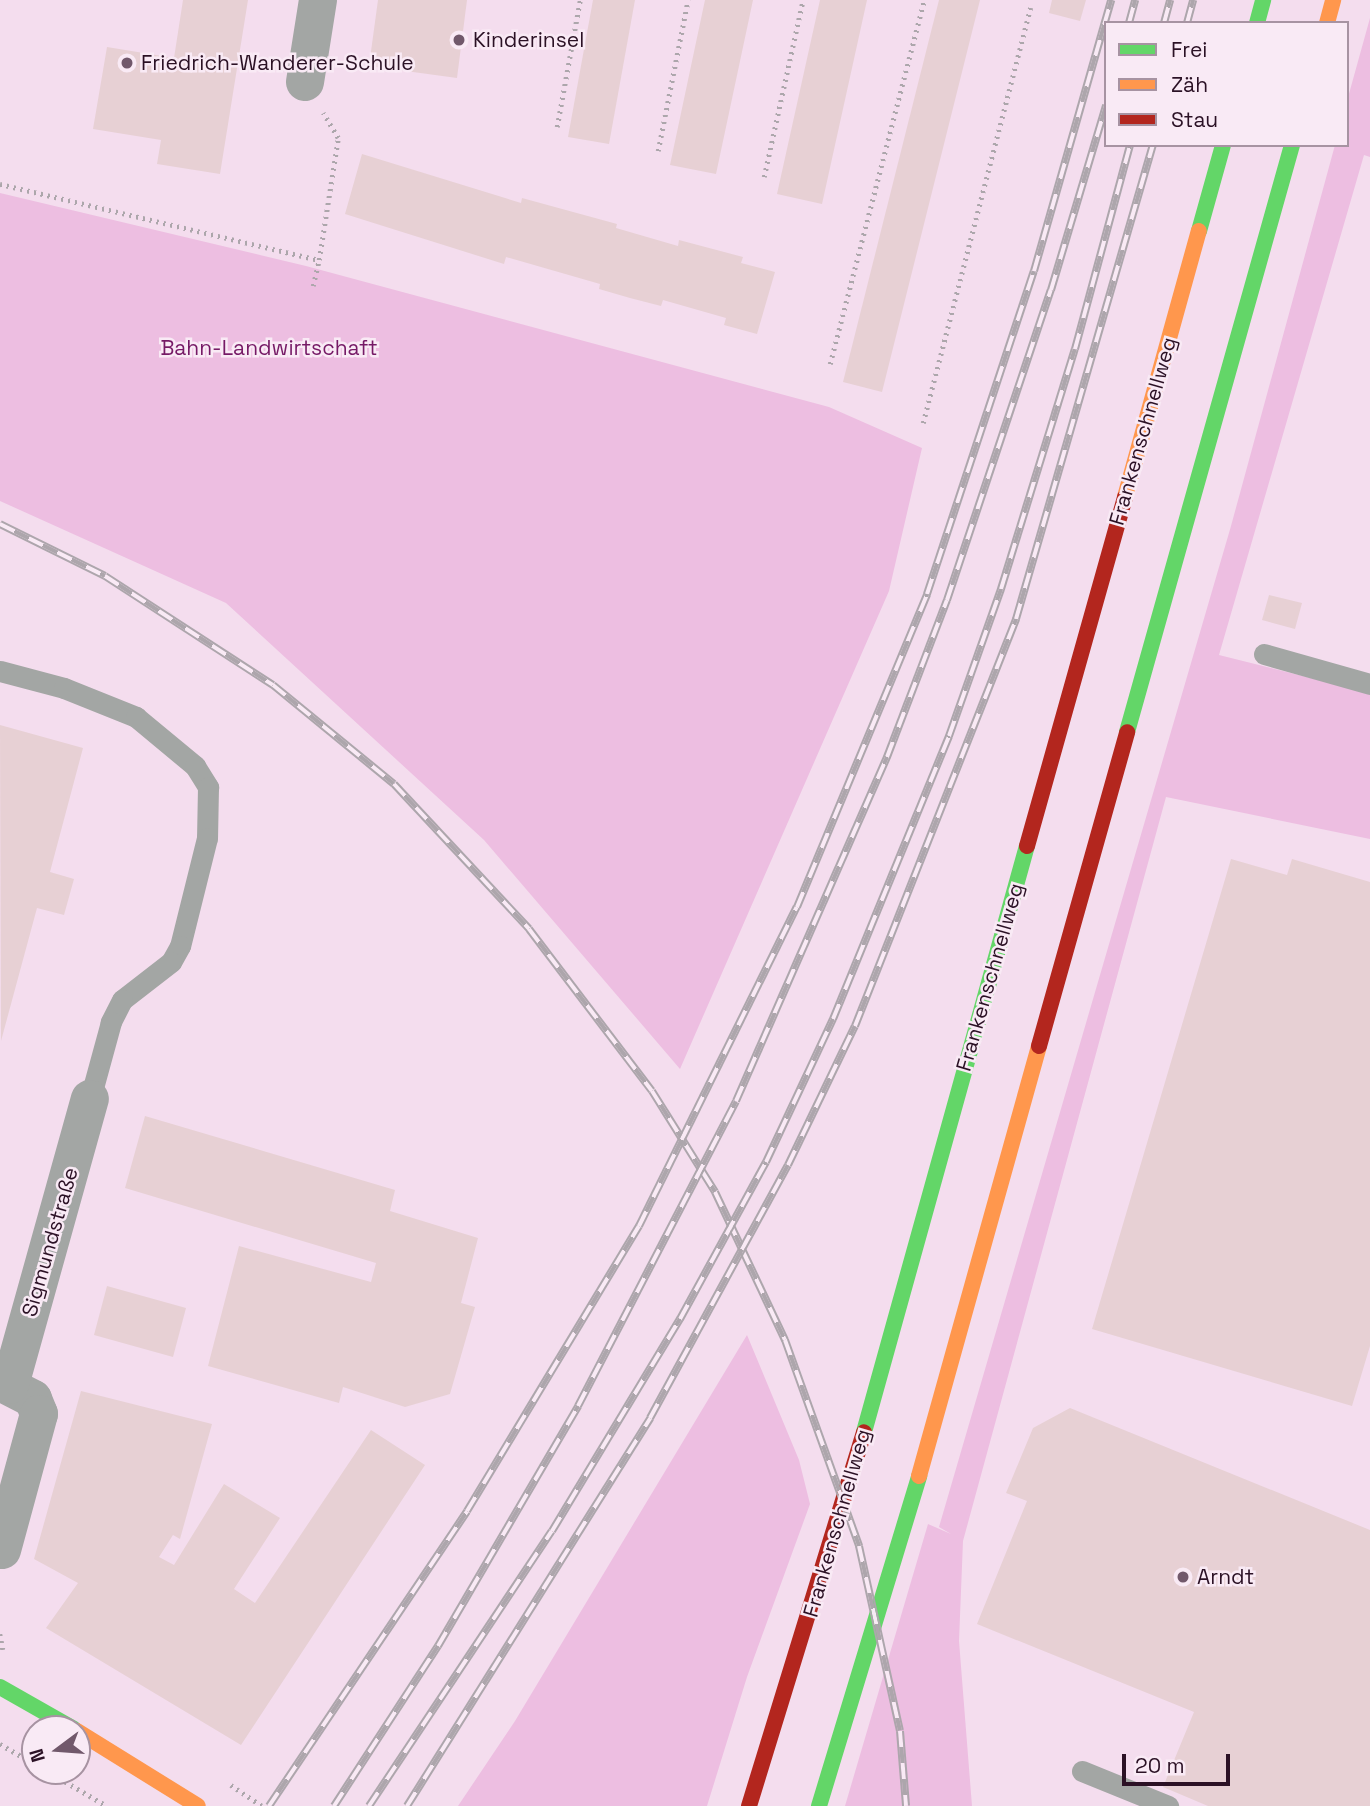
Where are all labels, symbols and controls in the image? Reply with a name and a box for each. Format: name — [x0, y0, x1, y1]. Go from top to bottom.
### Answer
legend — [1104, 21, 1349, 147]
place label: Kinderinsel — [473, 27, 584, 53]
marker: Kinderinsel — [451, 32, 467, 48]
text: Frei — [1171, 36, 1207, 63]
place label: Friedrich-Wanderer-Schule — [141, 50, 414, 76]
marker: Friedrich-Wanderer-Schule — [119, 55, 135, 71]
text: Zäh — [1171, 71, 1208, 98]
text: Stau — [1171, 106, 1218, 133]
street label: Frankenschnellweg — [1104, 334, 1182, 528]
park label: Bahn-Landwirtschaft — [160, 335, 378, 361]
street label: Frankenschnellweg — [951, 880, 1029, 1074]
street label: Sigmundstraße — [17, 1164, 83, 1320]
street label: Frankenschnellweg — [798, 1426, 876, 1620]
place label: Arndt — [1197, 1564, 1254, 1590]
marker: Arndt — [1175, 1569, 1191, 1585]
north arrow — [21, 1715, 91, 1785]
scale bar — [1125, 1740, 1234, 1784]
text: N — [23, 1746, 51, 1765]
text: 20 m — [1135, 1752, 1185, 1779]

